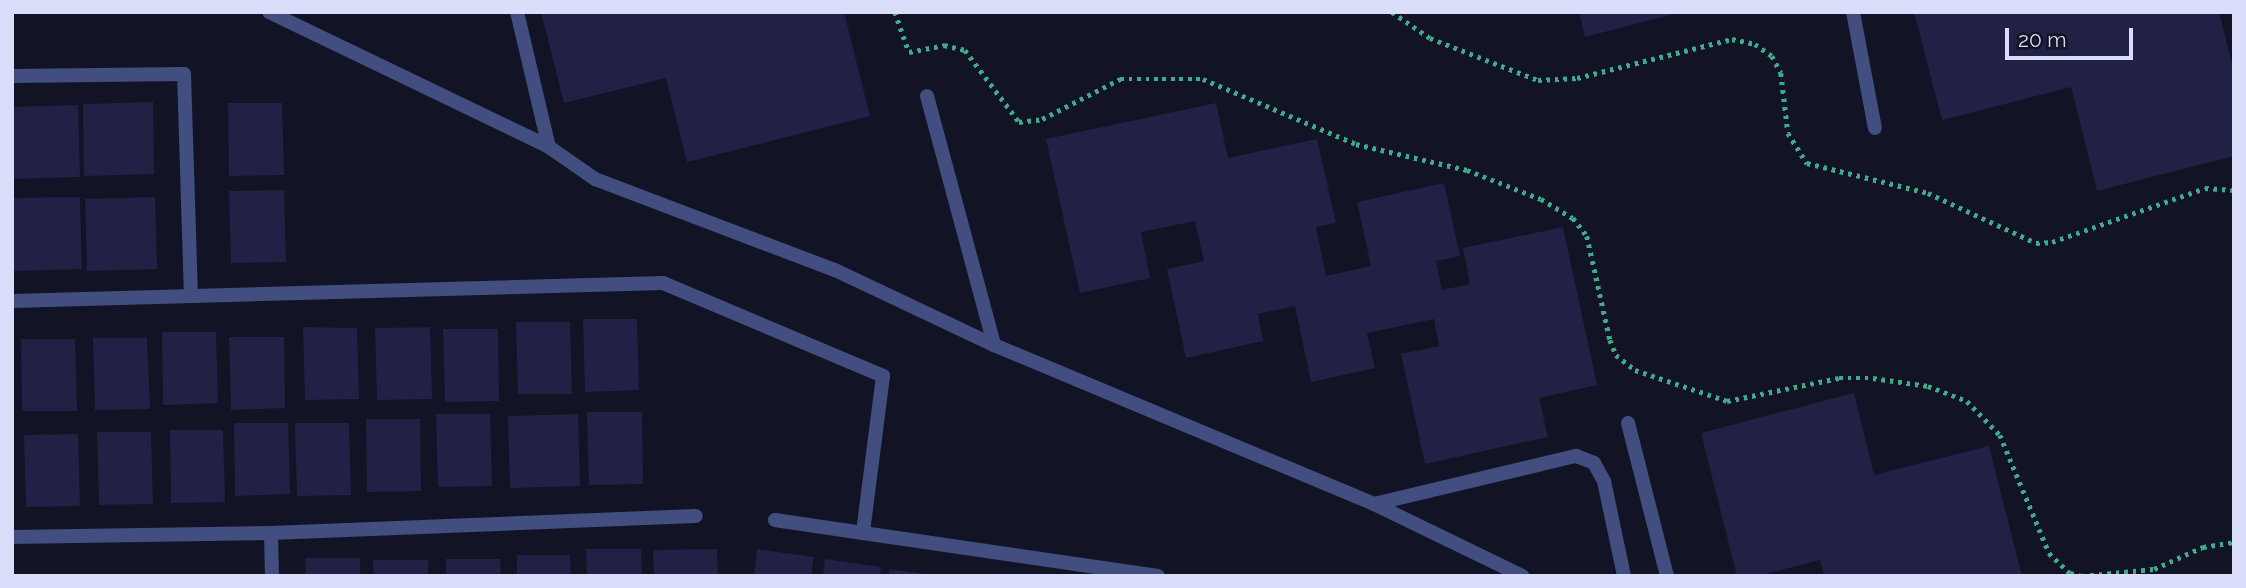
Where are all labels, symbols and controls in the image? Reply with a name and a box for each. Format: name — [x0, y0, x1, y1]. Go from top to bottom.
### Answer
scale bar — [2008, 14, 2136, 58]
text: 20 m — [2018, 27, 2066, 52]

